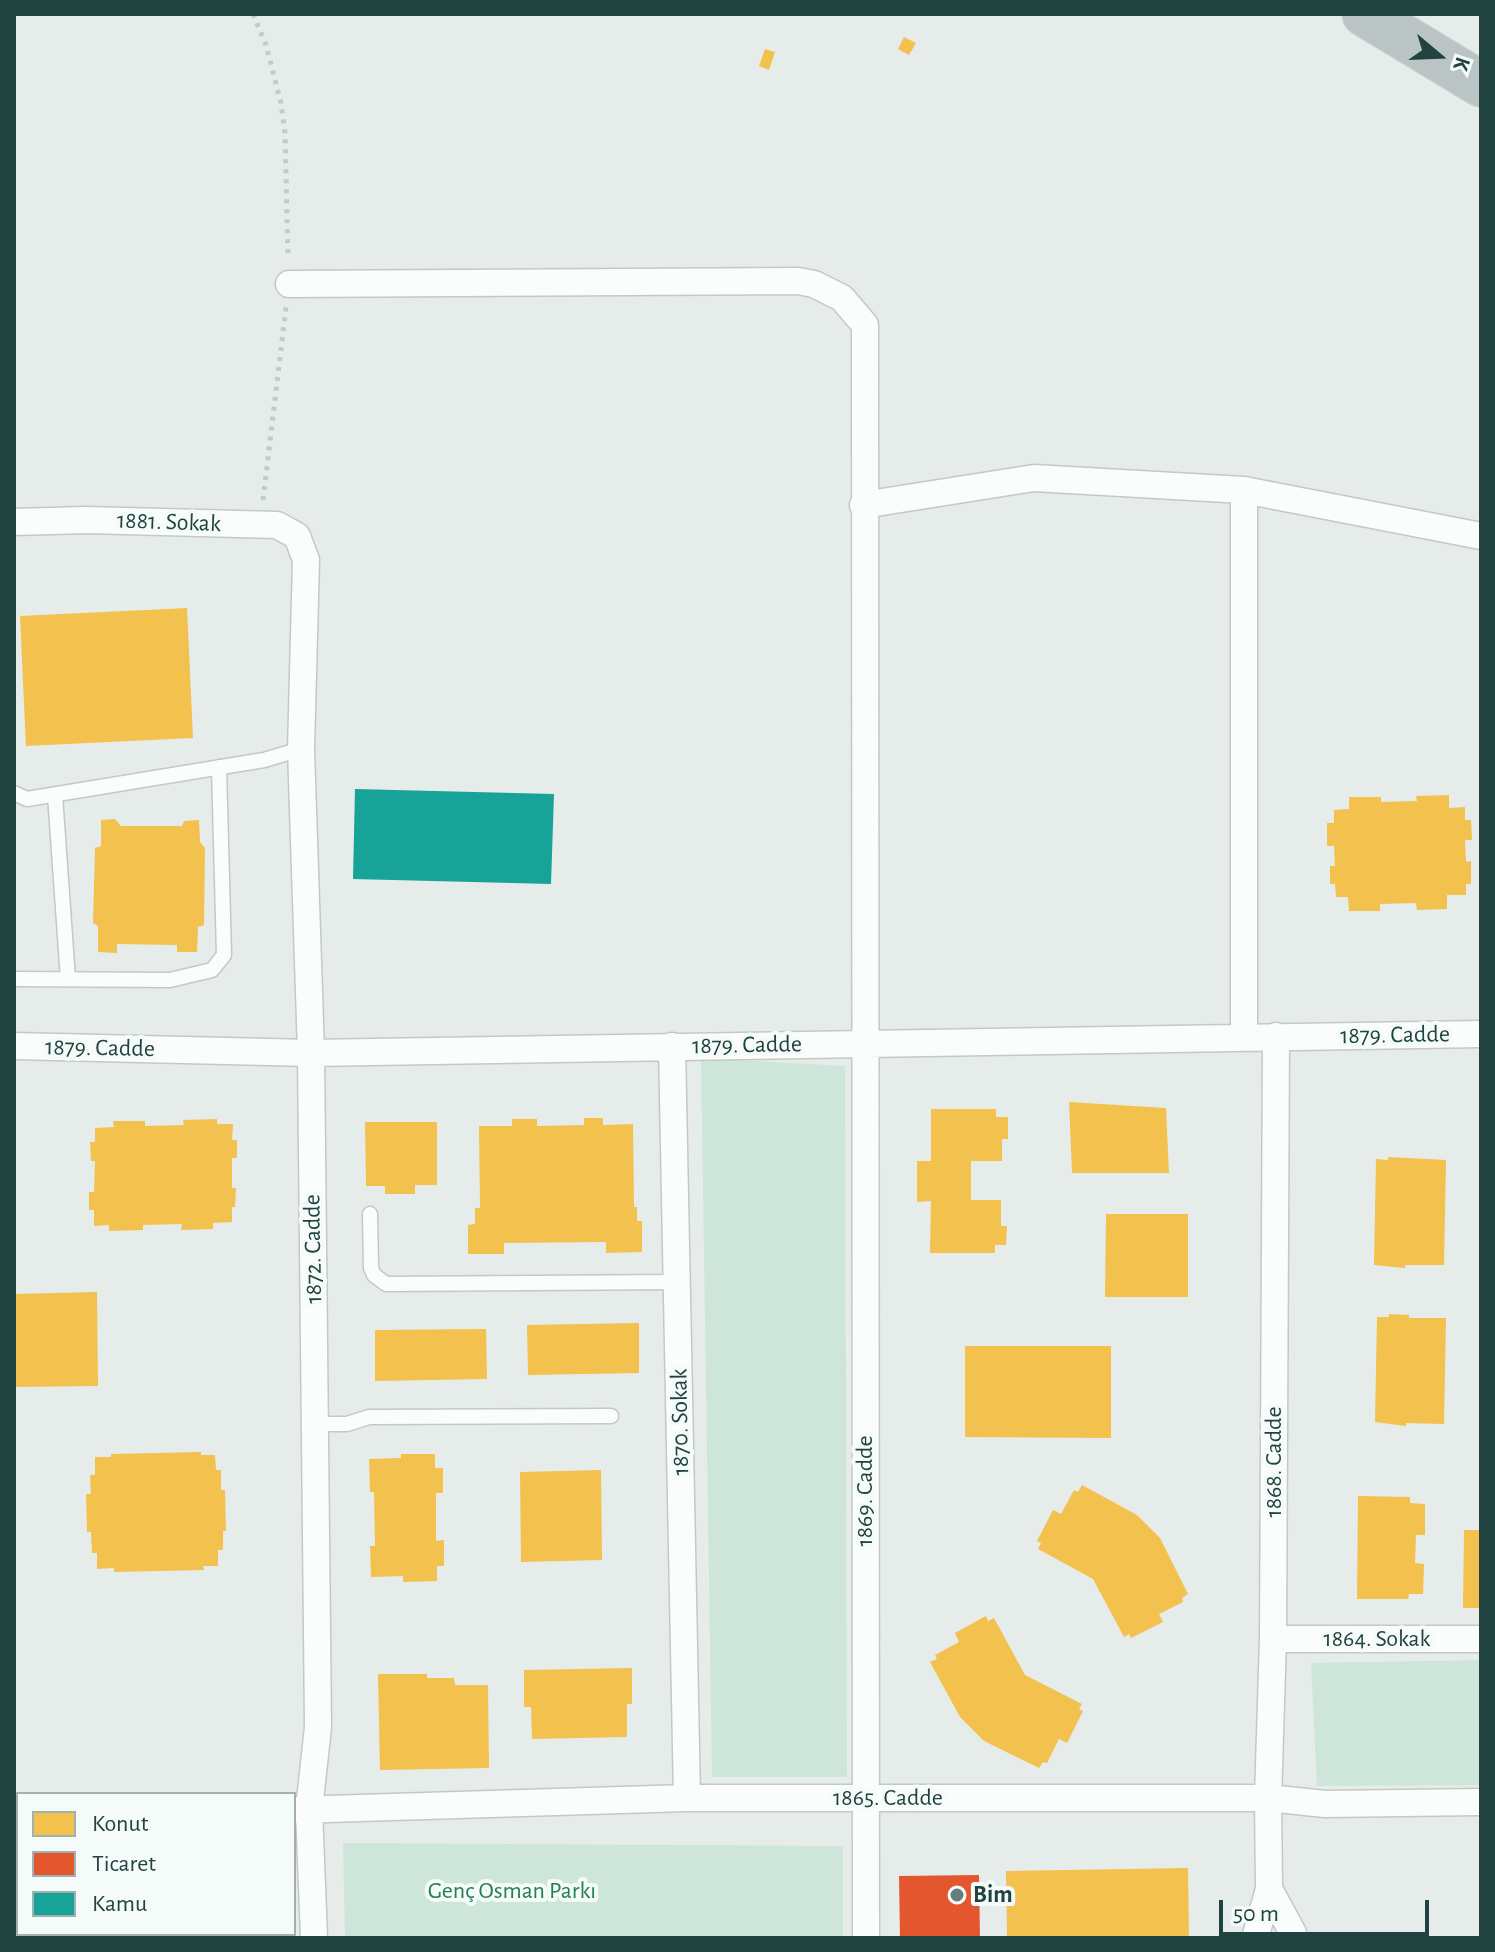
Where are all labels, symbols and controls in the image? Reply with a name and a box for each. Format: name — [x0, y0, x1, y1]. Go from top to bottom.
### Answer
north arrow — [1399, 16, 1479, 96]
text: K — [1449, 54, 1474, 73]
street label: 1881. Sokak — [117, 506, 221, 538]
street label: 1879. Cadde — [1340, 1020, 1450, 1050]
street label: 1879. Cadde — [692, 1030, 802, 1060]
street label: 1879. Cadde — [45, 1033, 155, 1063]
street label: 1872. Cadde — [298, 1194, 328, 1304]
street label: 1870. Sokak — [665, 1368, 695, 1476]
street label: 1868. Cadde — [1260, 1406, 1288, 1518]
street label: 1869. Cadde — [851, 1435, 879, 1547]
street label: 1864. Sokak — [1323, 1625, 1431, 1653]
street label: 1865. Cadde — [833, 1784, 943, 1812]
legend — [16, 1792, 296, 1936]
text: Konut — [92, 1812, 148, 1836]
text: Ticaret — [92, 1852, 156, 1876]
park label: Genç Osman Parkı — [428, 1877, 596, 1905]
place label: Bim — [973, 1881, 1013, 1909]
scale bar — [1223, 1884, 1433, 1934]
marker: Bim — [948, 1886, 966, 1904]
text: Kamu — [92, 1892, 147, 1916]
text: 50 m — [1233, 1902, 1279, 1926]

